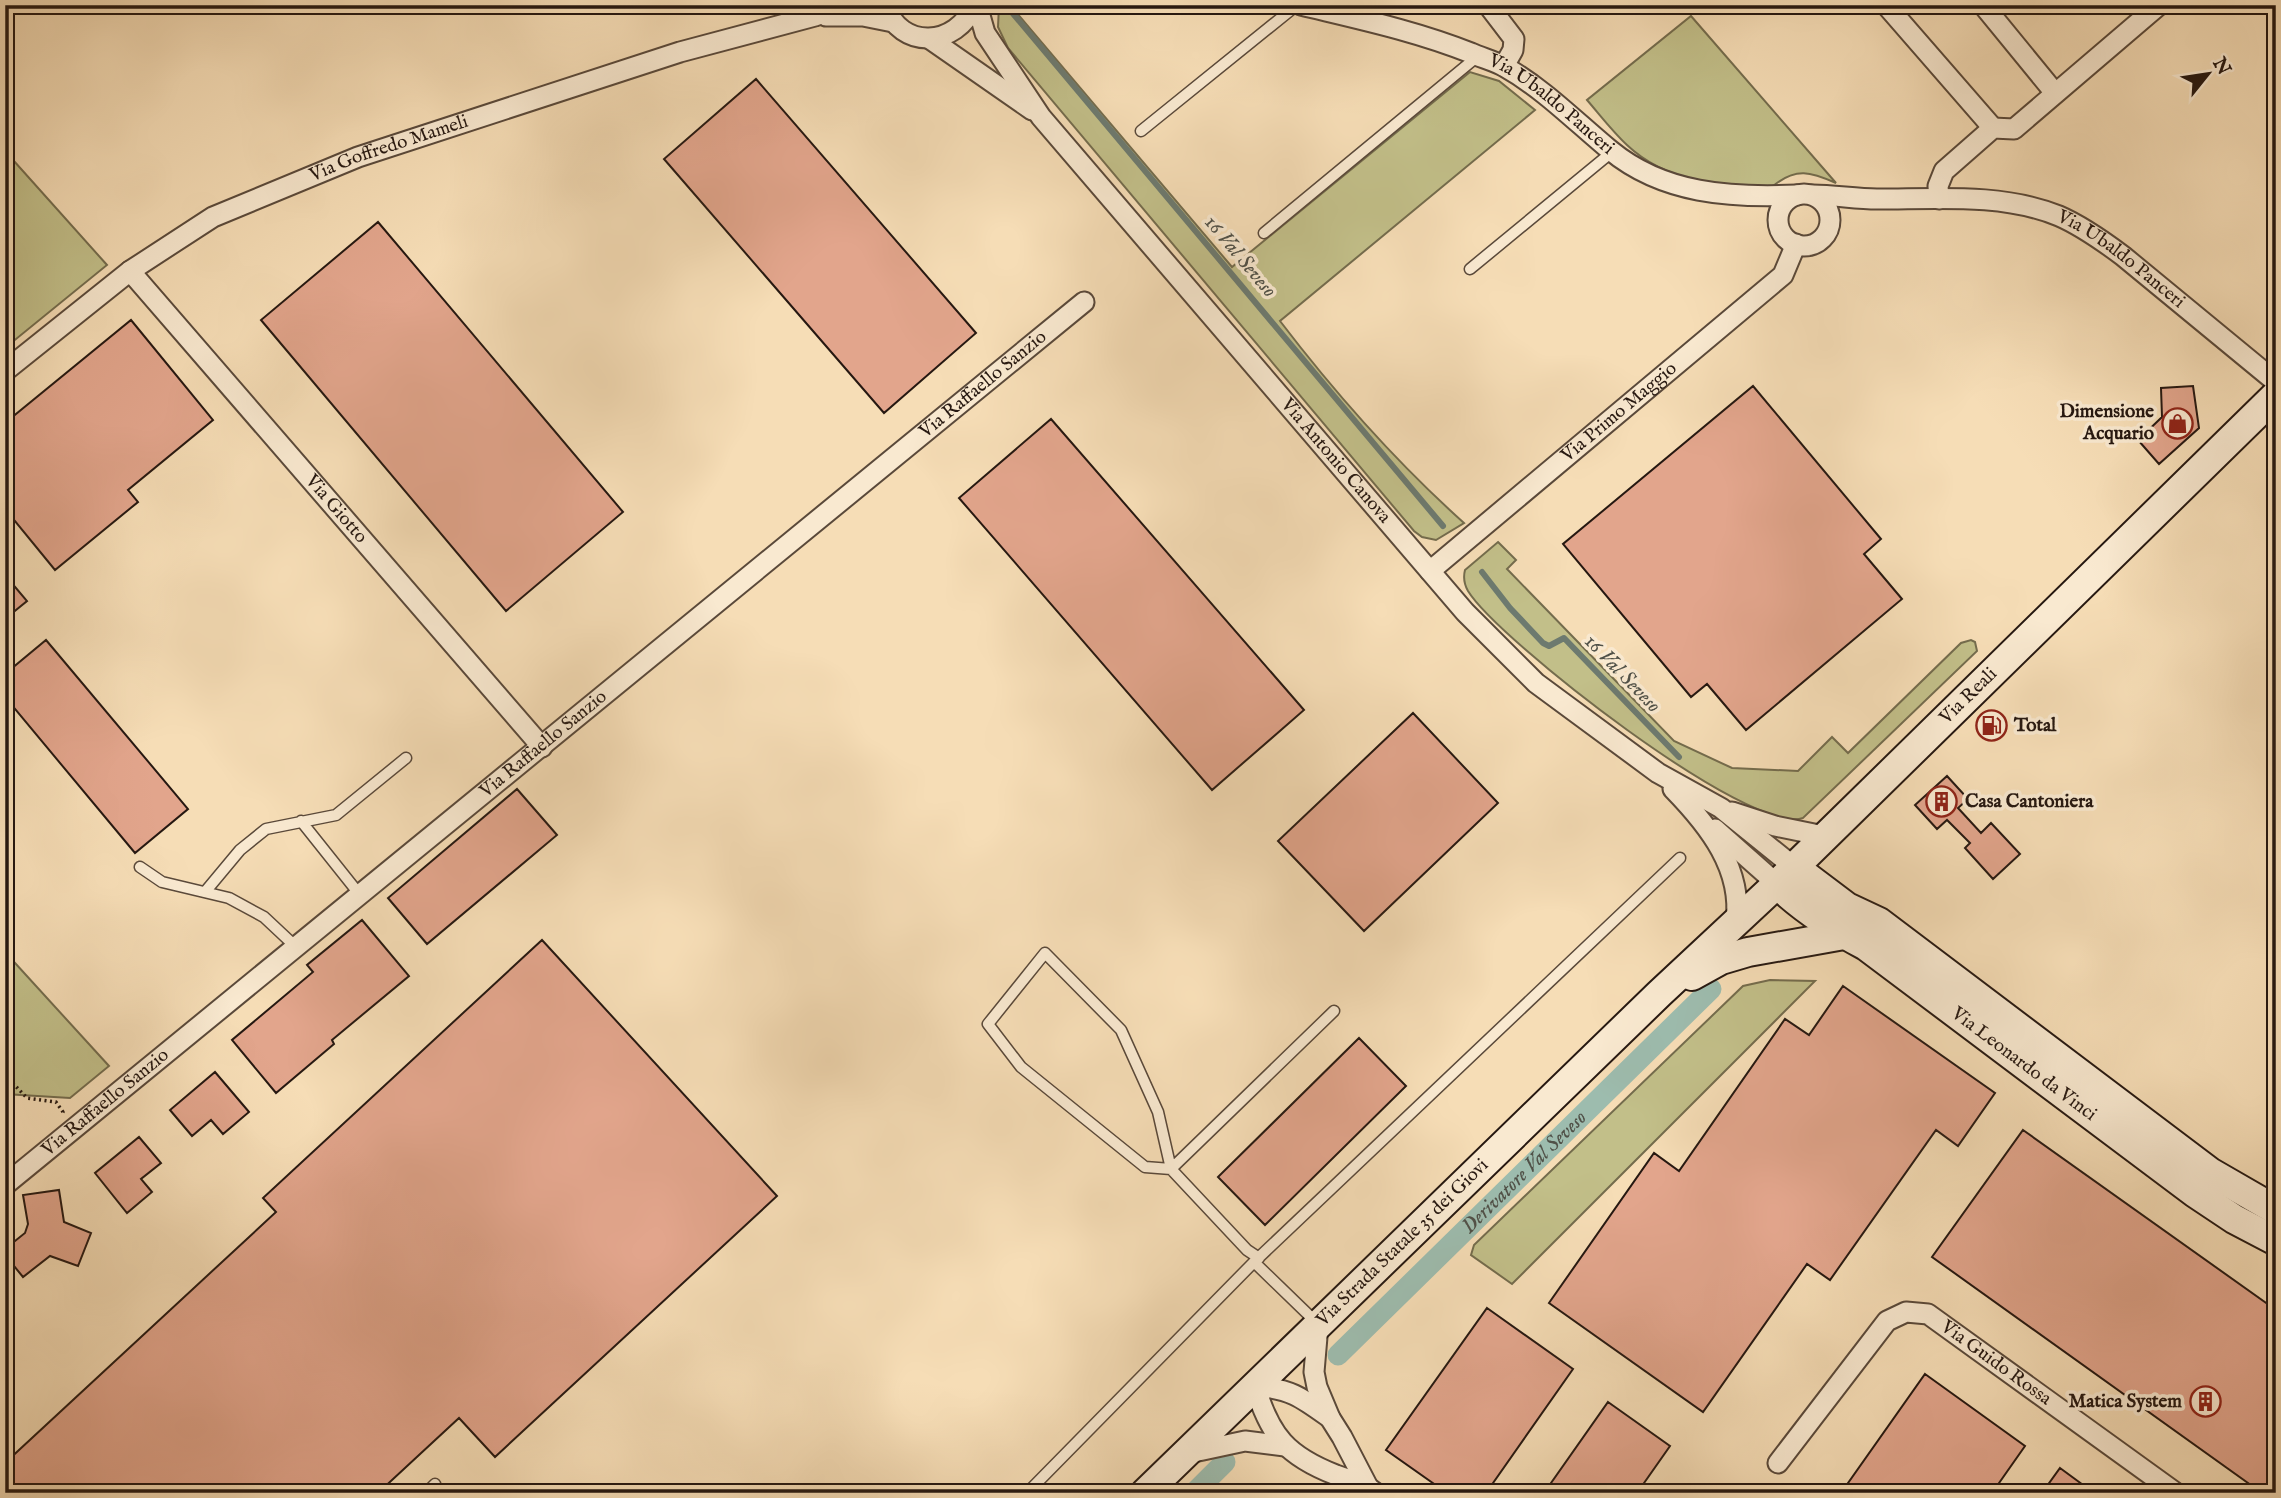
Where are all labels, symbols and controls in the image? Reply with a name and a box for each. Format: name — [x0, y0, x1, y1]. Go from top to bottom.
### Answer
north arrow — [2172, 38, 2242, 108]
street label: Via Ubaldo Panceri — [1484, 48, 1619, 160]
text: N — [2206, 53, 2236, 80]
street label: Via Goffredo Mameli — [305, 110, 471, 188]
street label: Via Ubaldo Panceri — [2052, 204, 2190, 314]
water label: 16 Val Seveso — [1198, 210, 1282, 304]
street label: Via Raffaello Sanzio — [914, 325, 1052, 444]
street label: Via Primo Maggio — [1556, 357, 1682, 468]
street label: Via Antonio Canova — [1275, 393, 1397, 529]
place label: Dimensione Acquario — [2060, 400, 2154, 446]
shop icon: Dimensione Acquario — [2160, 406, 2194, 440]
street label: Via Giotto — [299, 469, 373, 549]
water label: 16 Val Seveso — [1578, 629, 1666, 719]
street label: Via Reali — [1934, 663, 2003, 731]
street label: Via Raffaello Sanzio — [474, 685, 612, 804]
fuel station icon: Total — [1974, 709, 2008, 743]
place label: Total — [2013, 714, 2057, 738]
building icon: Casa Cantoniera — [1925, 785, 1959, 819]
place label: Casa Cantoniera — [1965, 790, 2094, 814]
street label: Via Leonardo da Vinci — [1945, 1001, 2101, 1127]
street label: Via Raffaello Sanzio — [36, 1043, 174, 1163]
water label: Derivatore Val Seveso — [1456, 1105, 1593, 1240]
street label: Via Strada Statale 35 dei Giovi — [1311, 1154, 1494, 1333]
street label: Via Guido Rossa — [1935, 1315, 2057, 1412]
building icon: Matica System — [2188, 1385, 2222, 1419]
place label: Matica System — [2068, 1390, 2182, 1414]

